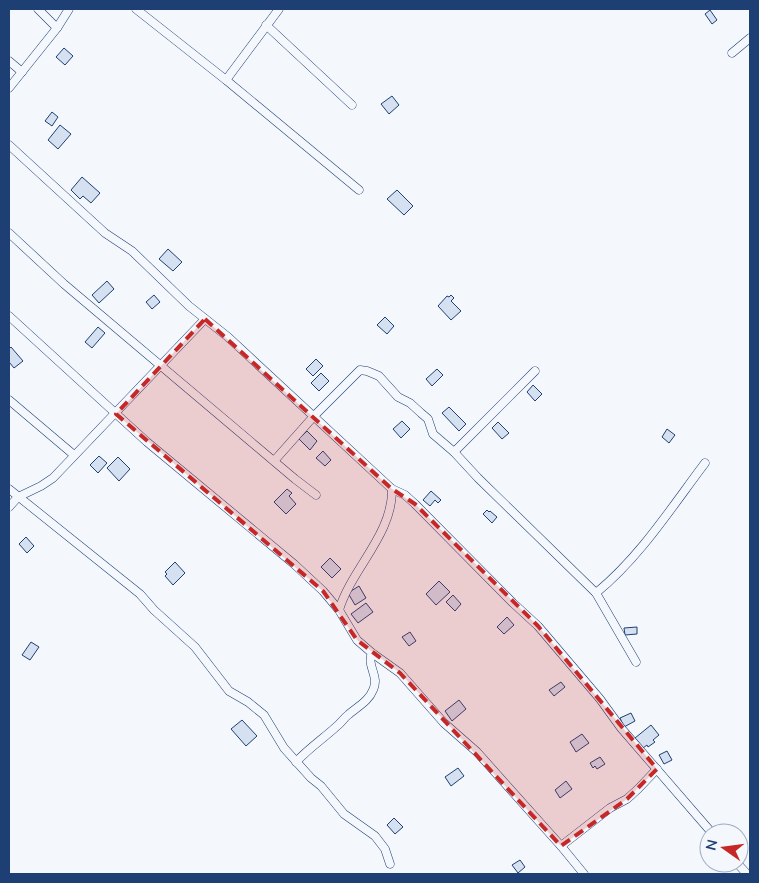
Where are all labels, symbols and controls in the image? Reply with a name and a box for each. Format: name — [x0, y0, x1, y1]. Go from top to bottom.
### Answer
north arrow — [699, 823, 749, 873]
text: N — [701, 838, 721, 852]

